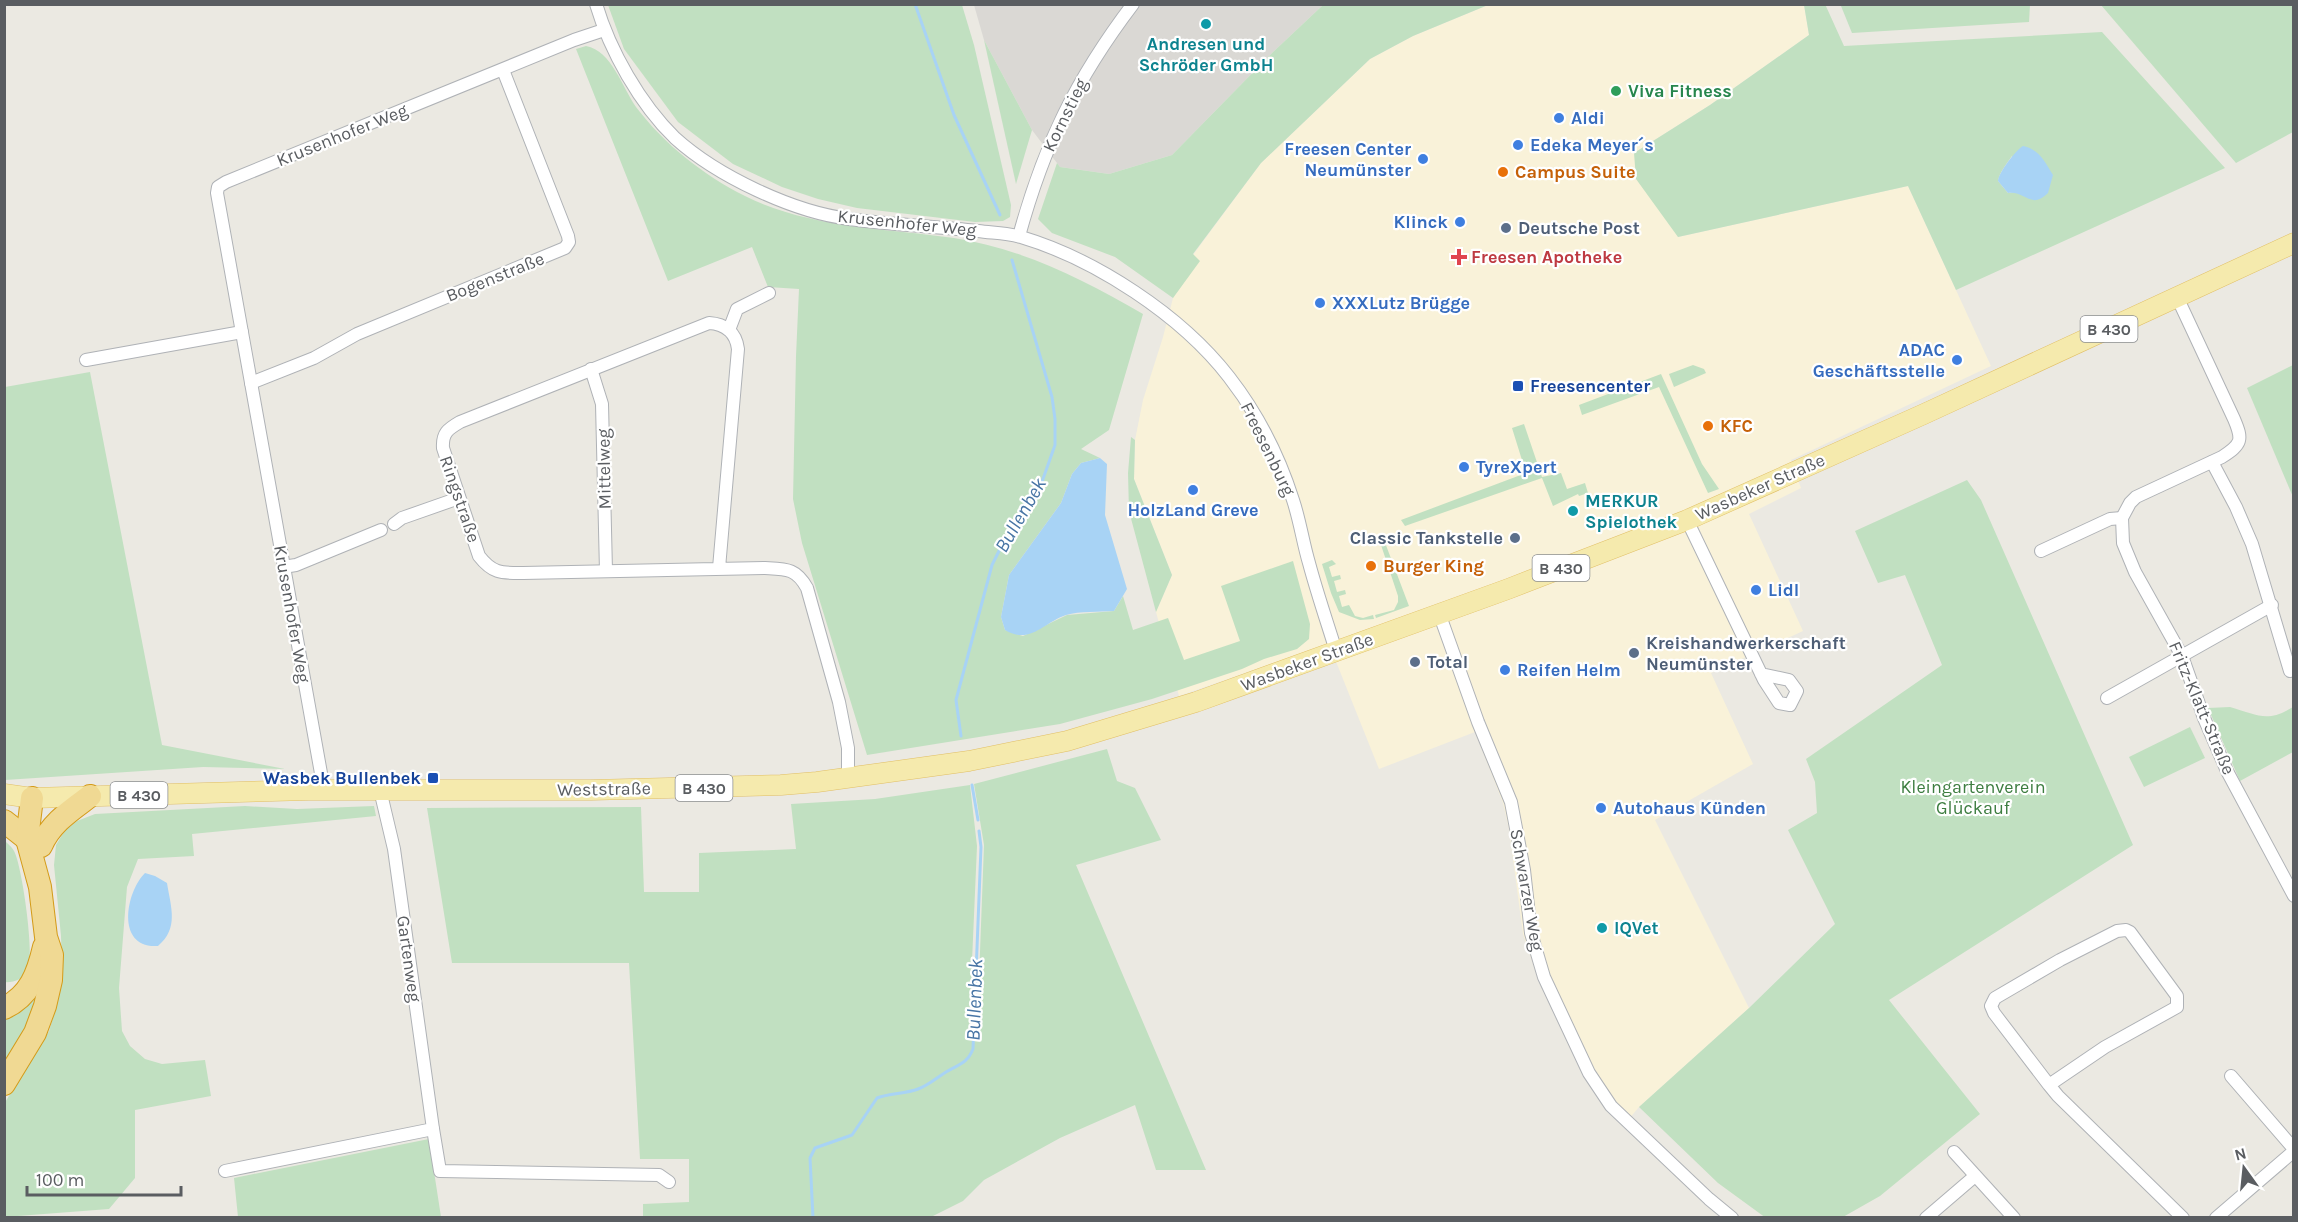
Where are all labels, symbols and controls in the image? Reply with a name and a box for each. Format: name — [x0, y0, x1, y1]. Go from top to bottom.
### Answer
marker: Andresen und Schröder GmbH — [1199, 17, 1213, 31]
place label: Andresen und Schröder GmbH — [1139, 33, 1273, 76]
street label: Kornstieg — [1038, 75, 1092, 155]
place label: Viva Fitness — [1628, 80, 1732, 102]
marker: Viva Fitness — [1609, 84, 1623, 98]
street label: Krusenhofer Weg — [273, 99, 411, 171]
place label: Aldi — [1571, 107, 1605, 129]
marker: Aldi — [1552, 111, 1566, 125]
place label: Edeka Meyer´s — [1530, 134, 1654, 156]
place label: Freesen Center Neumünster — [1284, 138, 1411, 181]
marker: Edeka Meyer´s — [1511, 138, 1525, 152]
marker: Freesen Center Neumünster — [1416, 152, 1430, 166]
place label: Campus Suite — [1515, 161, 1636, 183]
marker: Campus Suite — [1496, 165, 1510, 179]
street label: Krusenhofer Weg — [836, 205, 978, 241]
place label: Klinck — [1393, 211, 1448, 233]
marker: Klinck — [1453, 215, 1467, 229]
place label: Deutsche Post — [1518, 217, 1640, 239]
marker: Deutsche Post — [1499, 221, 1513, 235]
place label: Freesen Apotheke — [1471, 246, 1622, 268]
street label: Bogenstraße — [443, 247, 547, 307]
marker: Freesen Apotheke — [1452, 250, 1466, 264]
place label: XXXLutz Brügge — [1332, 292, 1470, 314]
marker: XXXLutz Brügge — [1313, 296, 1327, 310]
road number: B 430 — [2080, 316, 2138, 342]
place label: ADAC Geschäftsstelle — [1813, 339, 1945, 382]
marker: ADAC Geschäftsstelle — [1950, 353, 1964, 367]
place label: Freesencenter — [1530, 375, 1650, 397]
marker: Freesencenter — [1511, 379, 1525, 393]
street label: Freesenburg — [1236, 398, 1300, 500]
place label: KFC — [1720, 415, 1753, 437]
marker: KFC — [1701, 419, 1715, 433]
street label: Mittelweg — [592, 428, 616, 510]
street label: Wasbeker Straße — [1692, 449, 1828, 525]
street label: Ringstraße — [435, 453, 485, 545]
place label: TyreXpert — [1476, 456, 1557, 478]
marker: TyreXpert — [1457, 460, 1471, 474]
water label: Bullenbek — [990, 473, 1051, 557]
marker: HolzLand Greve — [1186, 483, 1200, 497]
place label: MERKUR Spielothek — [1585, 490, 1677, 533]
place label: HolzLand Greve — [1127, 499, 1259, 521]
marker: MERKUR Spielothek — [1566, 504, 1580, 518]
place label: Classic Tankstelle — [1350, 527, 1503, 549]
marker: Classic Tankstelle — [1508, 531, 1522, 545]
street label: Krusenhofer Weg — [269, 543, 315, 685]
place label: Burger King — [1383, 555, 1484, 577]
road number: B 430 — [1532, 555, 1590, 581]
marker: Burger King — [1364, 559, 1378, 573]
place label: Lidl — [1768, 579, 1799, 601]
marker: Lidl — [1749, 583, 1763, 597]
street label: Wasbeker Straße — [1238, 628, 1376, 696]
place label: Kreishandwerkerschaft Neumünster — [1646, 632, 1846, 675]
street label: Fritz-Klatt-Straße — [2164, 638, 2240, 778]
marker: Kreishandwerkerschaft Neumünster — [1627, 646, 1641, 660]
place label: Total — [1427, 651, 1468, 673]
marker: Total — [1408, 655, 1422, 669]
place label: Reifen Helm — [1517, 659, 1621, 681]
marker: Reifen Helm — [1498, 663, 1512, 677]
place label: Wasbek Bullenbek — [263, 767, 421, 789]
marker: Wasbek Bullenbek — [426, 771, 440, 785]
road number: B 430 — [676, 775, 732, 801]
park label: Kleingartenverein Glückauf — [1900, 776, 2046, 819]
street label: Weststraße — [557, 777, 651, 801]
road number: B 430 — [110, 782, 168, 808]
place label: Autohaus Künden — [1613, 797, 1766, 819]
marker: Autohaus Künden — [1594, 801, 1608, 815]
street label: Schwarzer Weg — [1505, 827, 1549, 953]
street label: Gartenweg — [392, 914, 426, 1004]
place label: IQVet — [1614, 917, 1659, 939]
marker: IQVet — [1595, 921, 1609, 935]
water label: Bullenbek — [962, 958, 987, 1042]
north arrow — [2214, 1138, 2274, 1198]
text: N — [2232, 1143, 2248, 1165]
scale bar — [27, 1159, 182, 1197]
text: 100 m — [36, 1169, 84, 1191]

